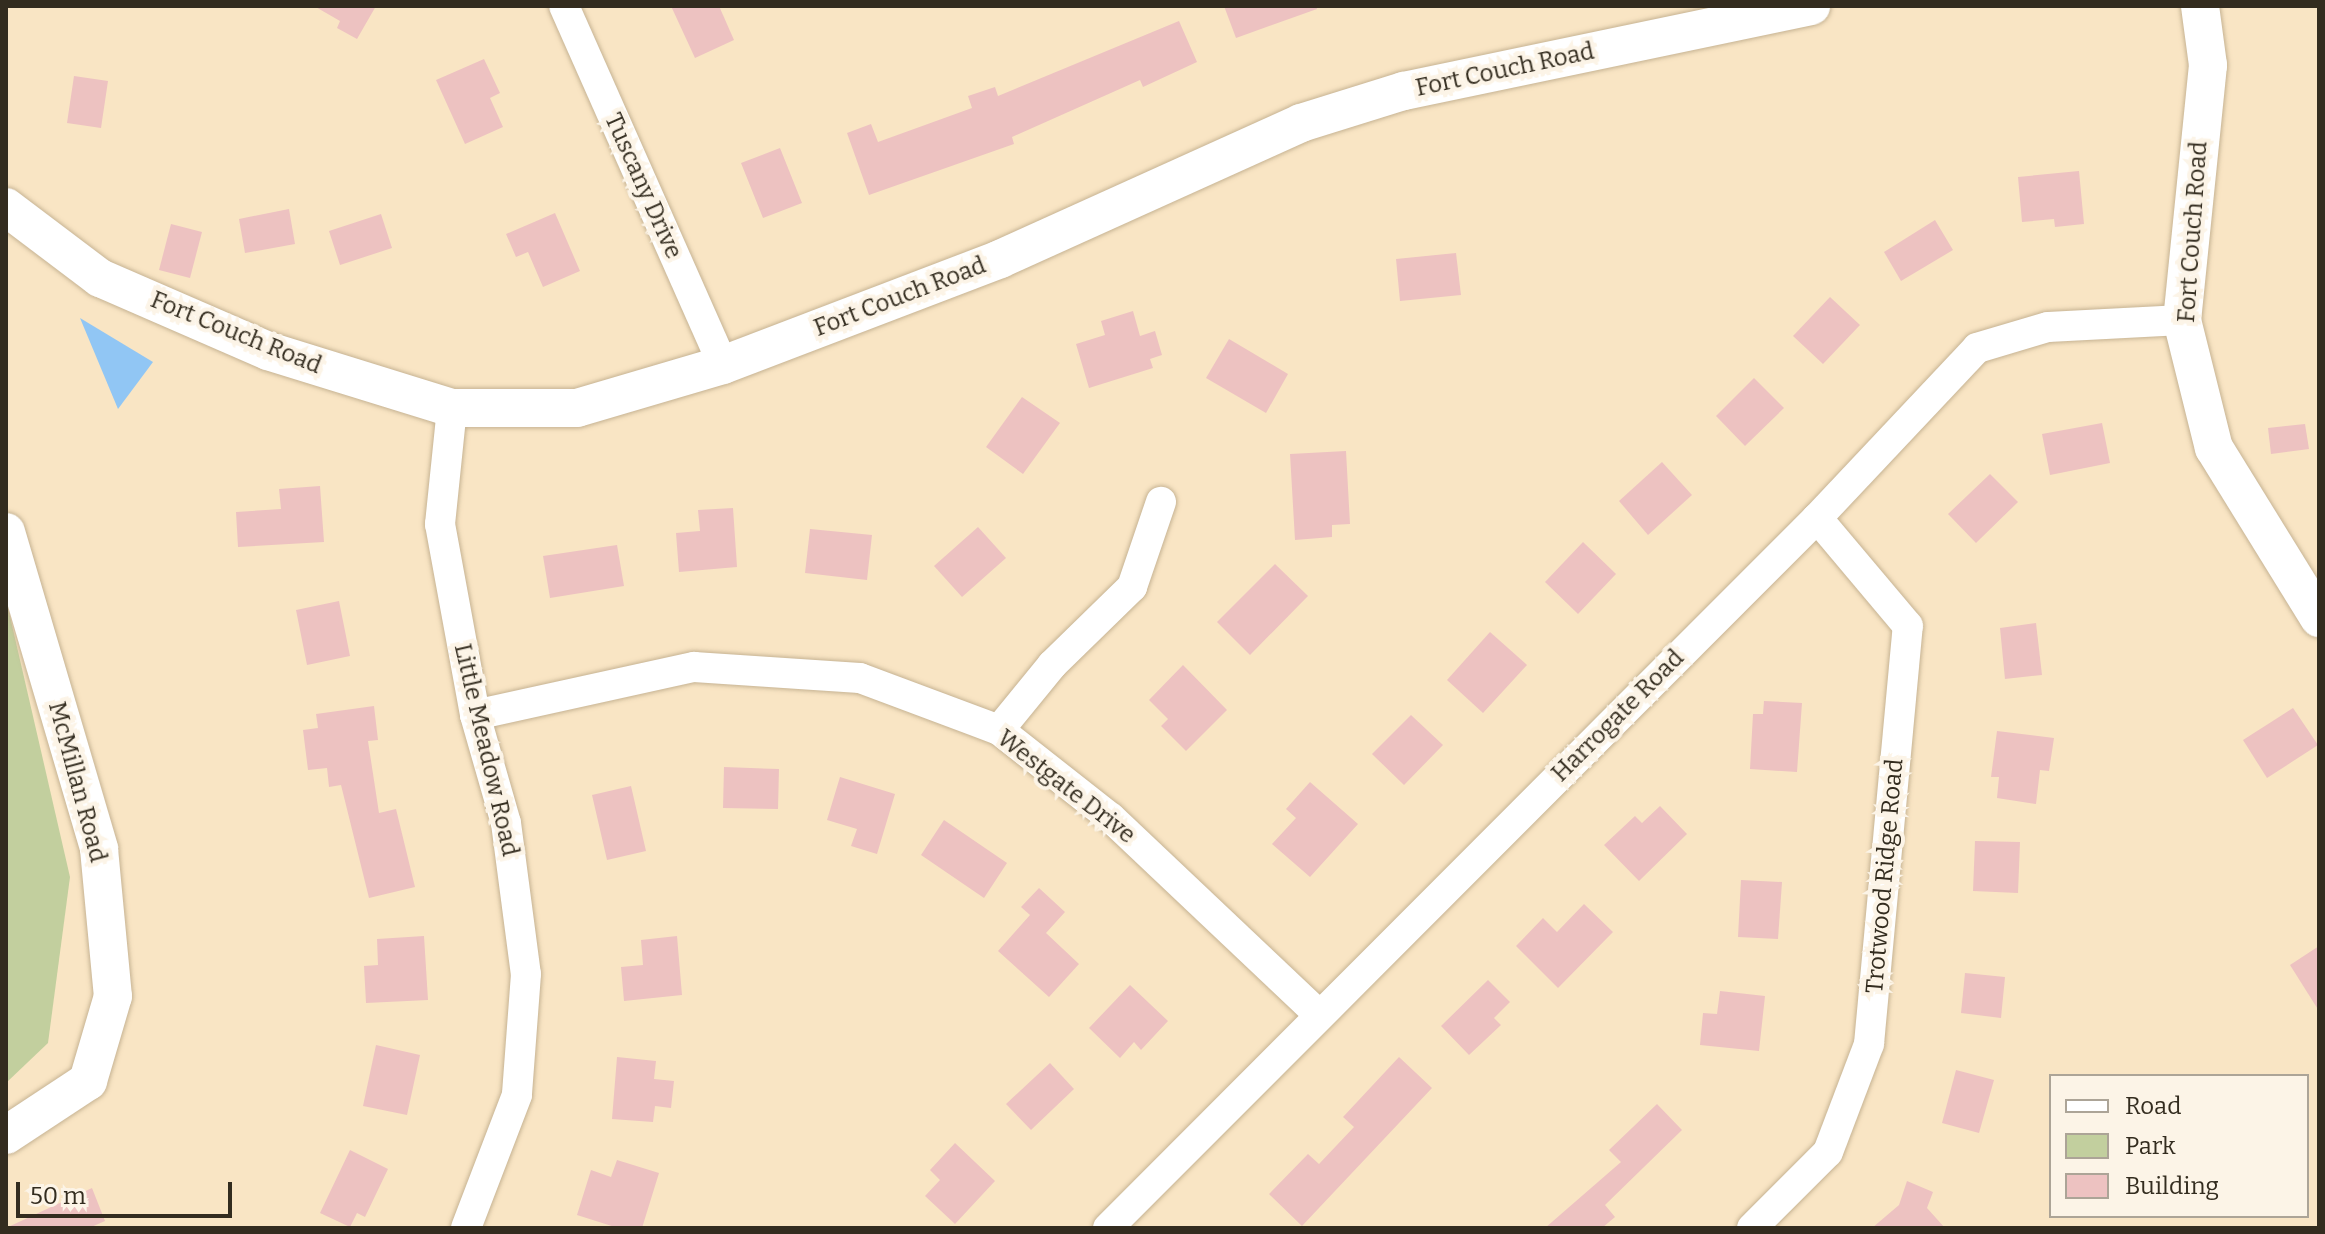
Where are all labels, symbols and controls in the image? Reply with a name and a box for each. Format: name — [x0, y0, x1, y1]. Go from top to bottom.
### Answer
street label: Fort Couch Road — [1413, 37, 1597, 103]
street label: Tuscany Drive — [598, 109, 688, 263]
street label: Fort Couch Road — [2172, 140, 2214, 324]
street label: Fort Couch Road — [810, 251, 990, 343]
street label: Fort Couch Road — [146, 286, 326, 380]
street label: Little Meadow Road — [448, 641, 524, 859]
street label: Harrogate Road — [1546, 644, 1690, 788]
street label: McMillan Road — [42, 699, 112, 865]
street label: Westgate Drive — [991, 724, 1141, 850]
street label: Trotwood Ridge Road — [1860, 757, 1910, 995]
legend — [2049, 1074, 2309, 1218]
text: Road — [2125, 1092, 2181, 1120]
text: Park — [2125, 1132, 2176, 1160]
scale bar — [20, 1166, 236, 1216]
text: Building — [2125, 1172, 2219, 1200]
text: 50 m — [30, 1182, 86, 1210]

